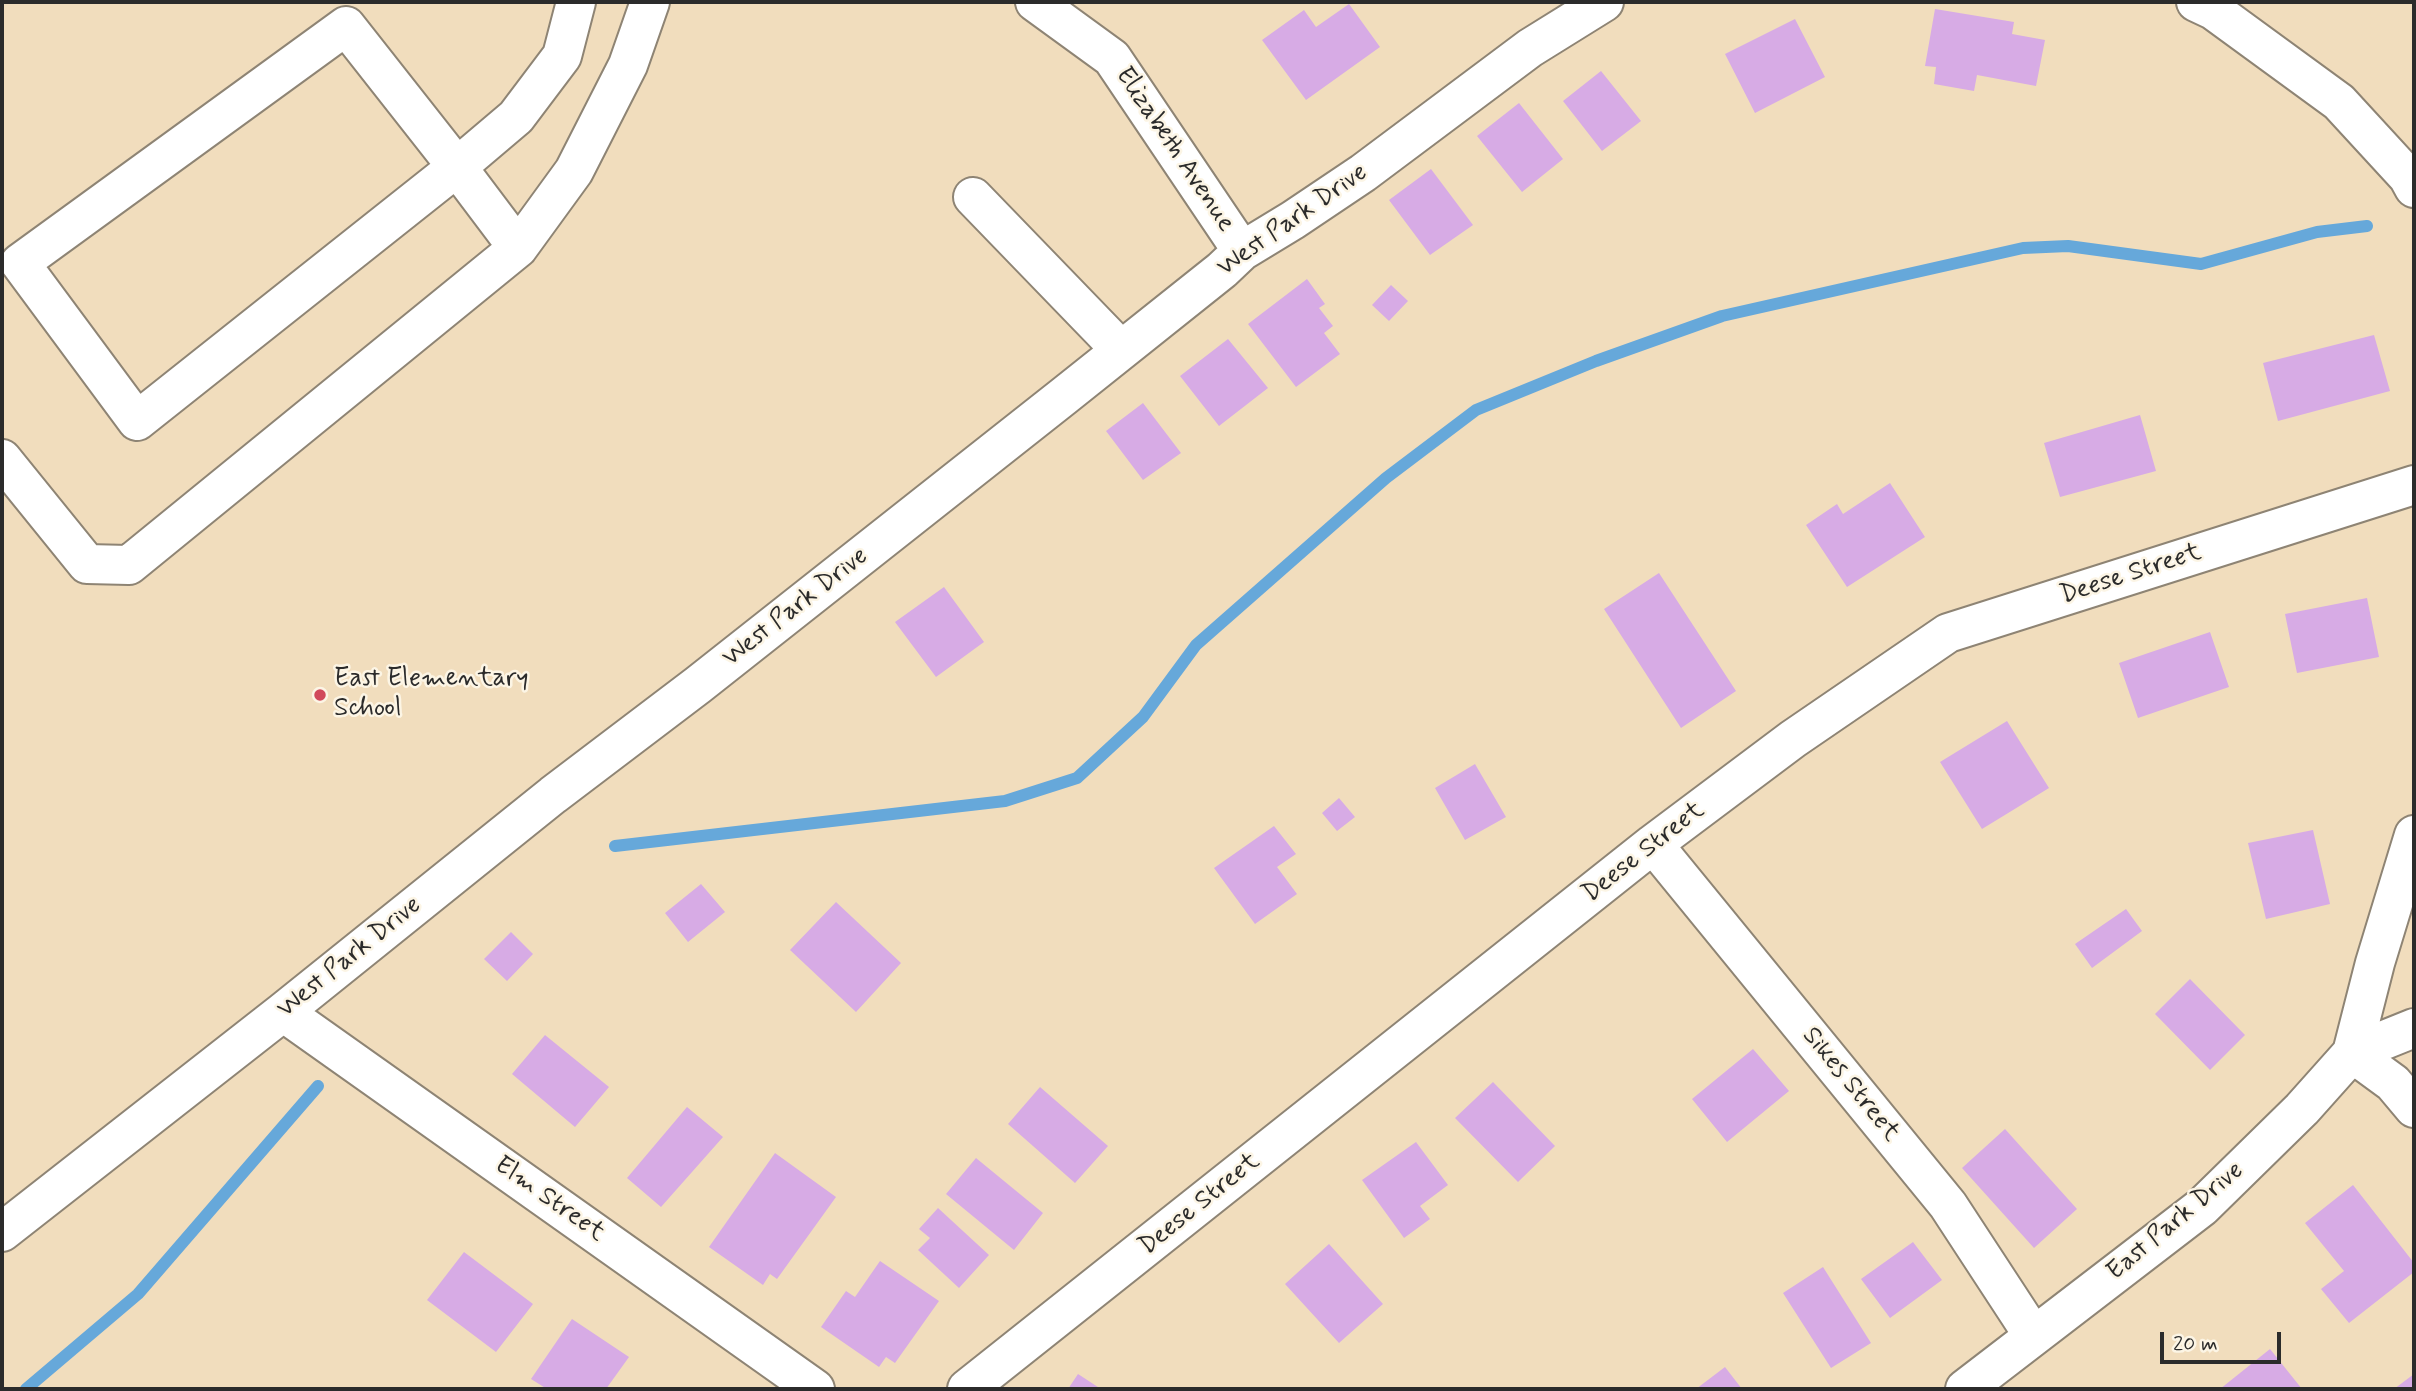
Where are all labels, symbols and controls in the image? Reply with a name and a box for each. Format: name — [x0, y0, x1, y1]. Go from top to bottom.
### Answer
street label: Elizabeth Avenue — [1107, 62, 1241, 238]
street label: West Park Drive — [1212, 158, 1374, 284]
street label: Deese Street — [2057, 538, 2205, 612]
street label: West Park Drive — [717, 541, 875, 675]
place label: East Elementary School — [334, 664, 529, 726]
marker: East Elementary School — [312, 687, 328, 703]
street label: Deese Street — [1577, 796, 1711, 910]
street label: West Park Drive — [272, 890, 428, 1026]
street label: Sikes Street — [1794, 1021, 1906, 1149]
street label: Deese Street — [1133, 1147, 1267, 1263]
street label: Elm Street — [488, 1151, 610, 1249]
street label: East Park Drive — [2101, 1156, 2251, 1288]
scale bar — [2164, 1318, 2285, 1362]
text: 20 m — [2173, 1330, 2218, 1358]

